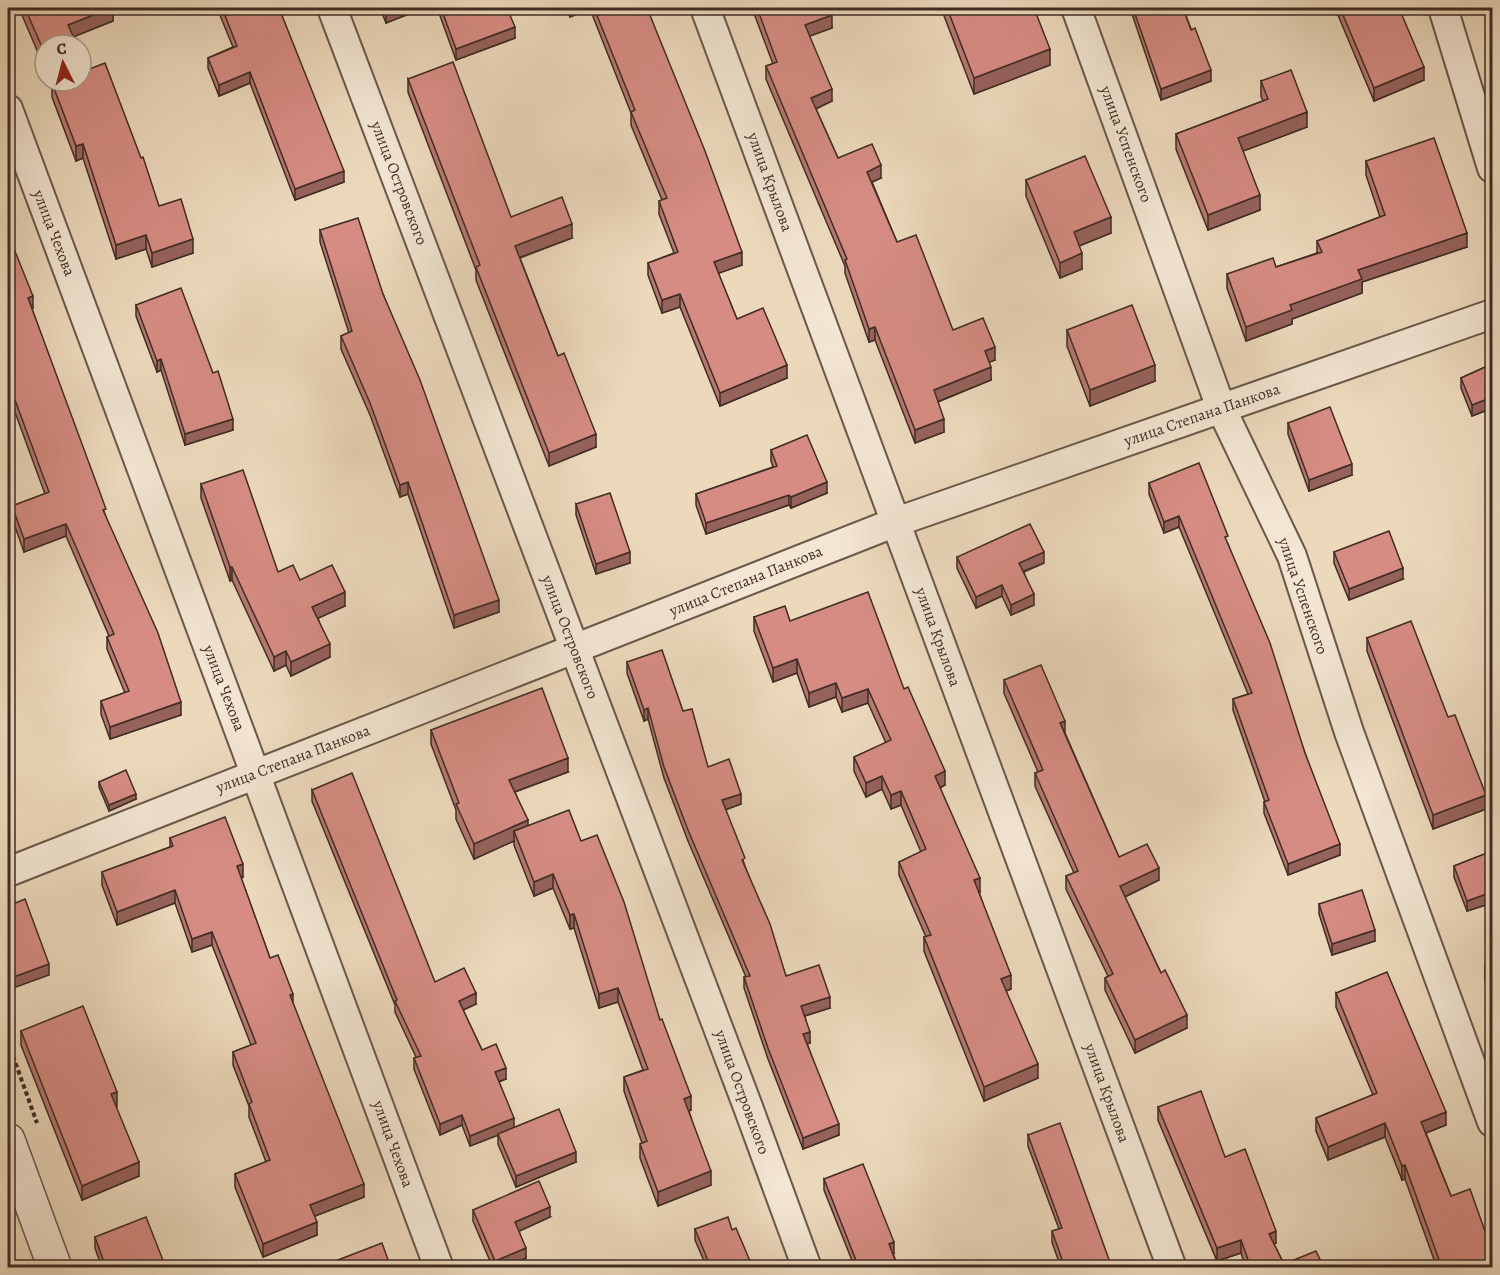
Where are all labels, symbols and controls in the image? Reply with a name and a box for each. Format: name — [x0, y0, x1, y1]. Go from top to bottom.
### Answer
north arrow — [33, 33, 93, 93]
text: С — [55, 38, 68, 61]
street label: улица Успенского — [1094, 82, 1157, 205]
street label: улица Островского — [365, 117, 433, 248]
street label: улица Крылова — [742, 128, 798, 235]
street label: улица Чехова — [27, 186, 81, 280]
street label: улица Степана Панкова — [1120, 378, 1283, 452]
street label: улица Успенского — [1272, 534, 1333, 657]
street label: улица Степана Панкова — [665, 540, 827, 622]
street label: улица Островского — [536, 571, 604, 702]
street label: улица Крылова — [910, 583, 966, 690]
street label: улица Чехова — [197, 641, 251, 735]
street label: улица Степана Панкова — [212, 719, 374, 799]
street label: улица Островского — [709, 1026, 775, 1157]
street label: улица Крылова — [1079, 1039, 1135, 1146]
street label: улица Чехова — [367, 1097, 419, 1191]

